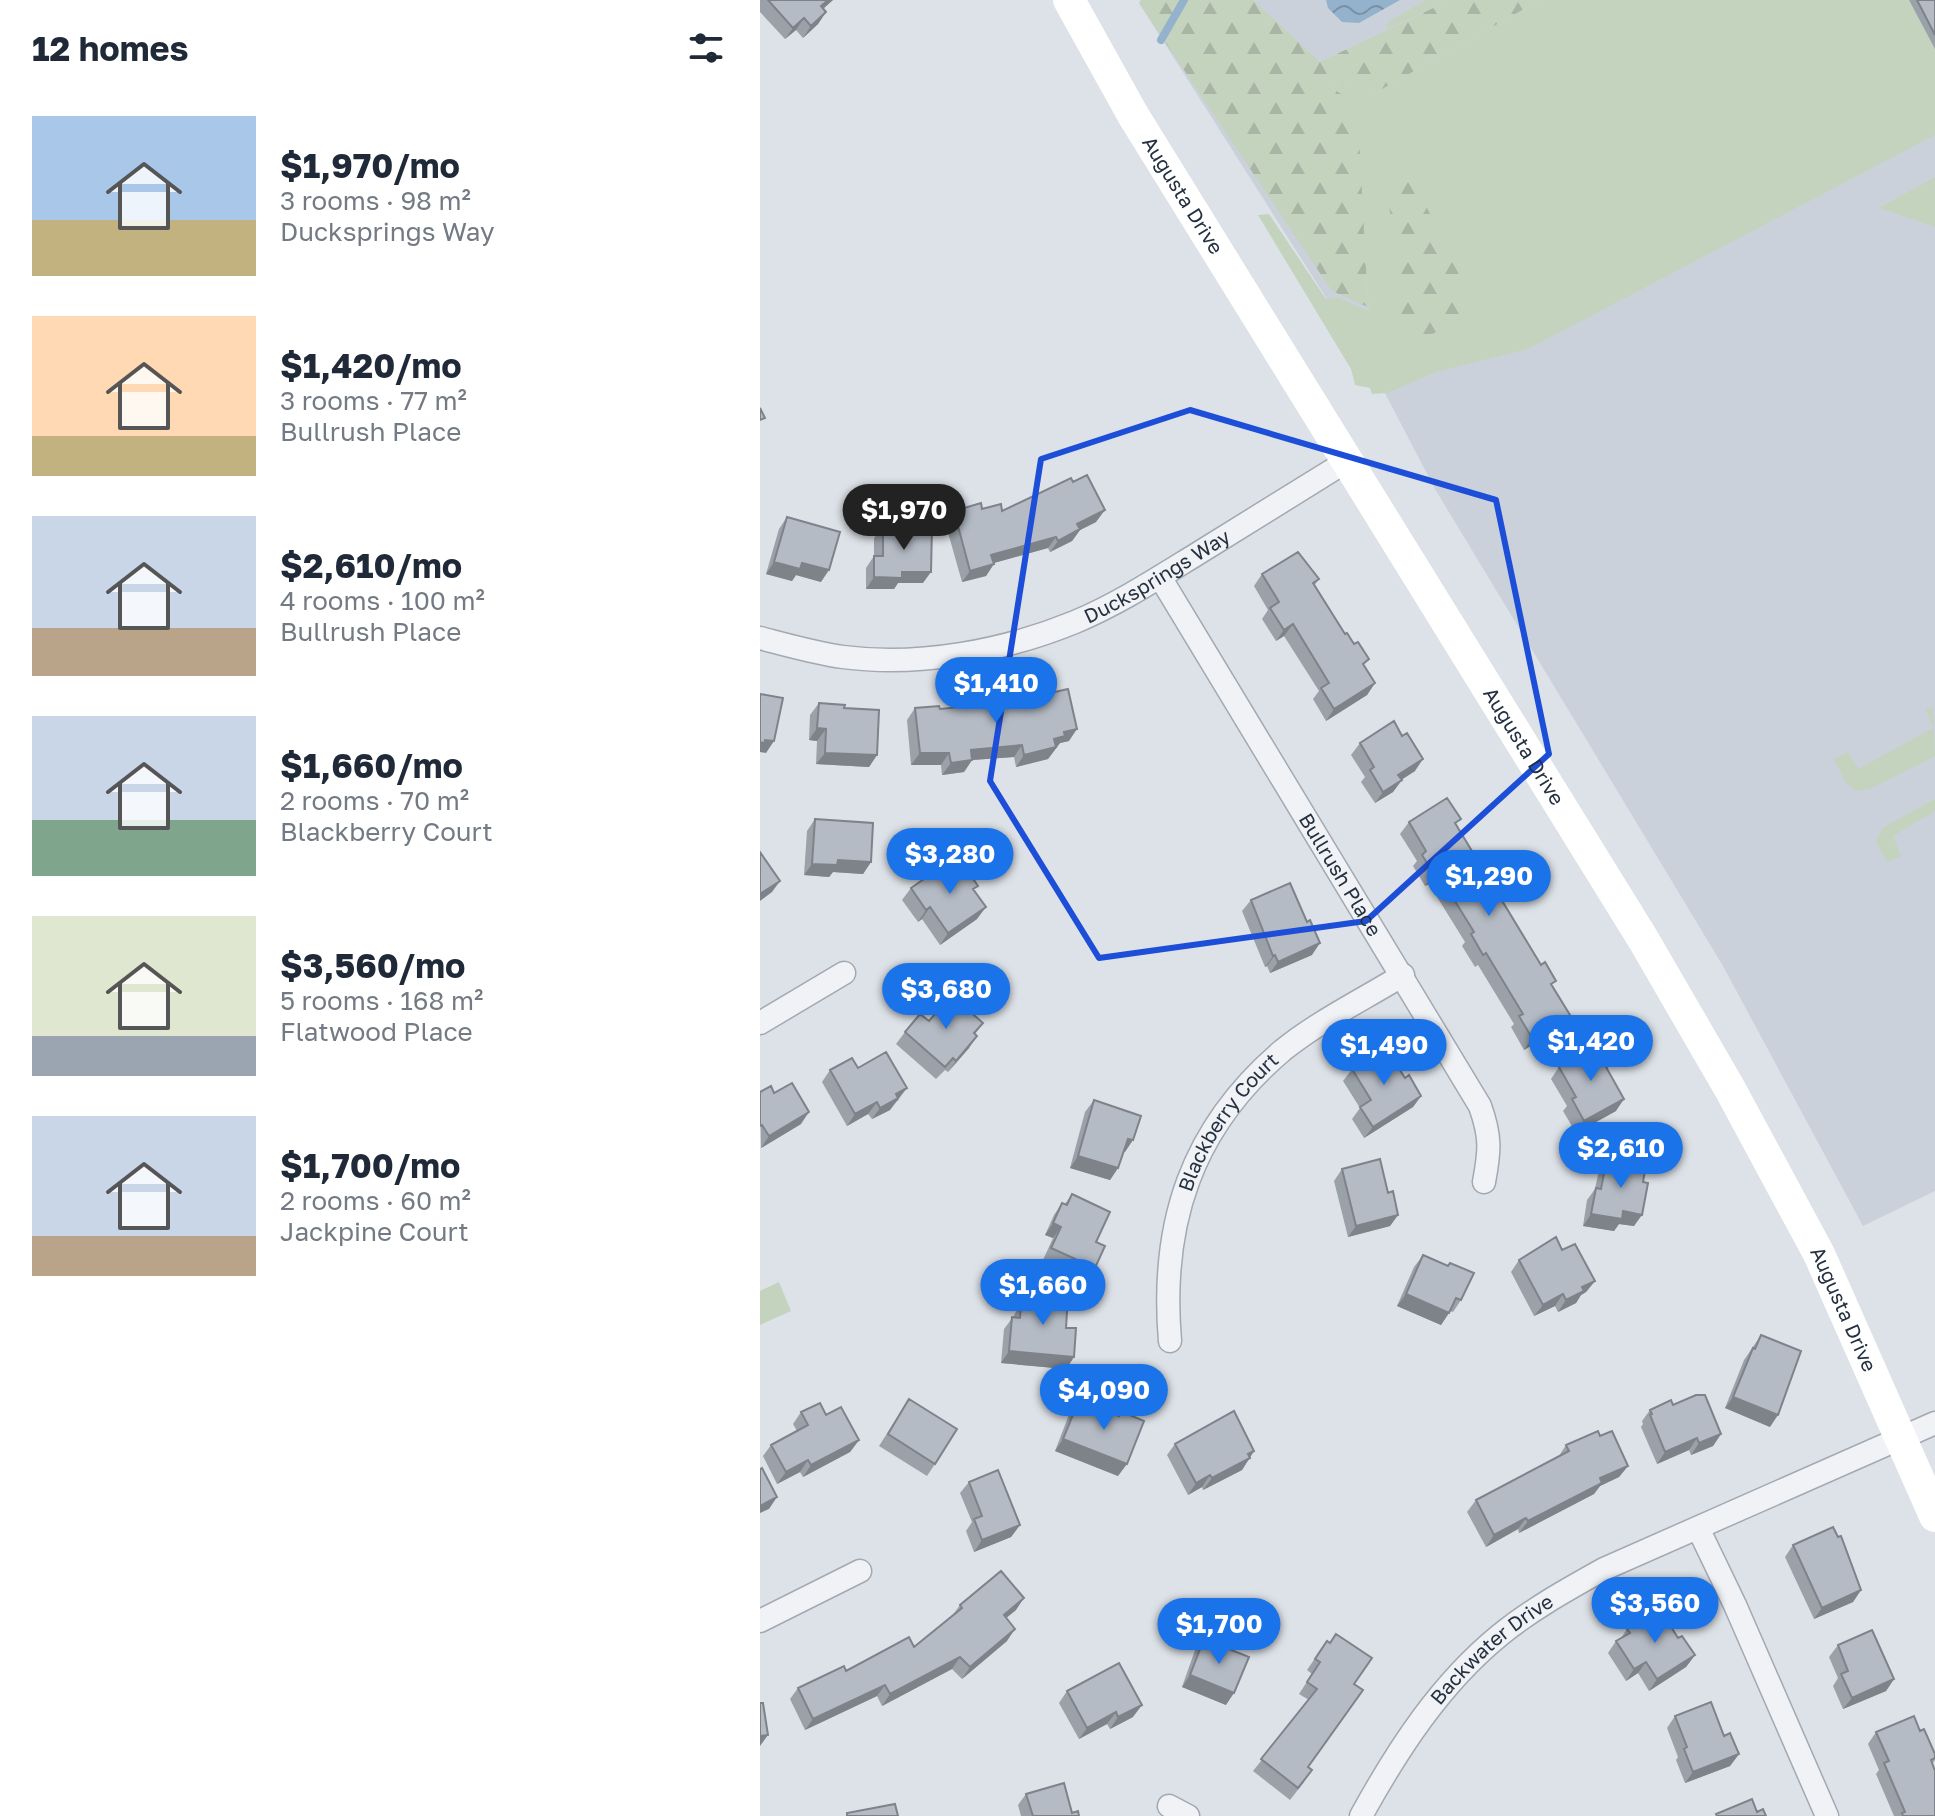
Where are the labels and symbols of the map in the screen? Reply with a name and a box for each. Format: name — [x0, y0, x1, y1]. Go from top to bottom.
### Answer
street label: Augusta Drive — [1138, 131, 1229, 258]
pin: $1,970 — [839, 484, 969, 552]
street label: Ducksprings Way — [1080, 524, 1234, 628]
pin: $1,410 — [931, 657, 1061, 725]
street label: Augusta Drive — [1479, 682, 1570, 809]
street label: Bullrush Place — [1295, 808, 1387, 940]
pin: $3,280 — [885, 828, 1015, 896]
pin: $1,290 — [1424, 850, 1554, 918]
pin: $3,680 — [881, 963, 1011, 1031]
pin: $1,420 — [1526, 1015, 1656, 1083]
pin: $1,490 — [1319, 1019, 1449, 1087]
street label: Blackberry Court — [1173, 1047, 1283, 1194]
pin: $2,610 — [1556, 1122, 1686, 1190]
street label: Augusta Drive — [1806, 1242, 1882, 1375]
pin: $1,660 — [978, 1259, 1108, 1327]
pin: $4,090 — [1039, 1364, 1169, 1432]
pin: $3,560 — [1590, 1577, 1720, 1645]
street label: Backwater Drive — [1425, 1588, 1557, 1709]
pin: $1,700 — [1154, 1598, 1284, 1666]

